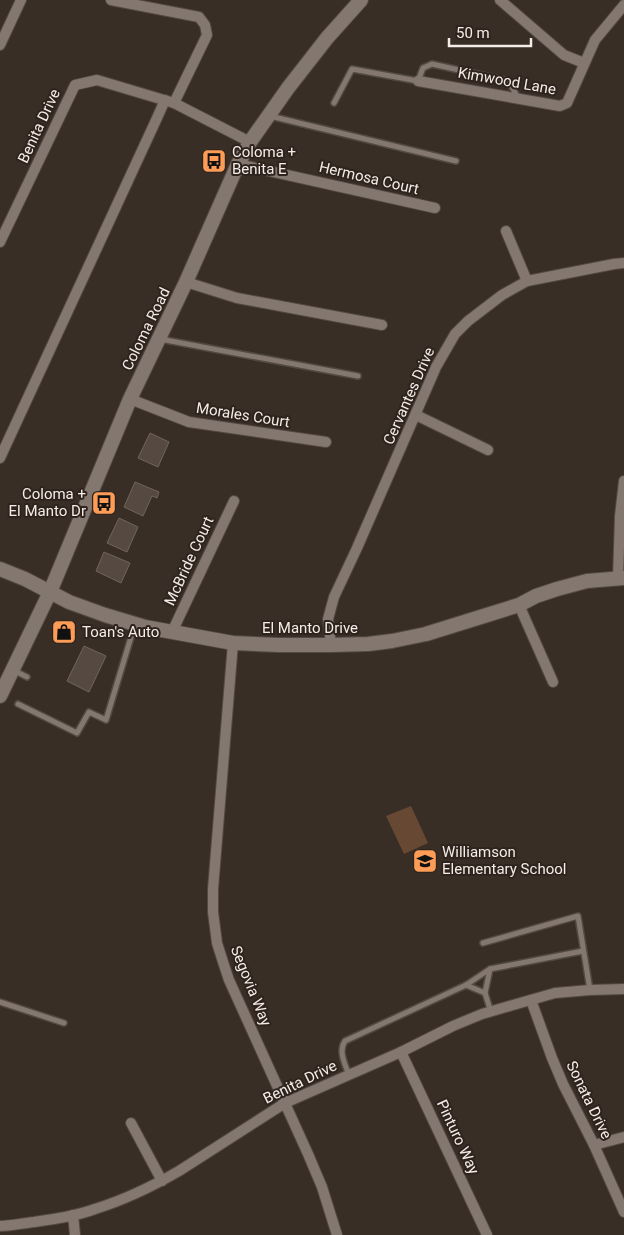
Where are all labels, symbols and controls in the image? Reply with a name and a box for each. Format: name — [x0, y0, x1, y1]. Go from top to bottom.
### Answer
scale bar — [449, 15, 532, 47]
text: 50 m — [456, 24, 490, 42]
street label: Kimwood Lane — [457, 64, 557, 98]
street label: Benita Drive — [14, 86, 64, 166]
place label: Coloma + Benita E — [232, 143, 296, 178]
bus stop icon: Coloma + Benita E — [201, 148, 227, 174]
street label: Hermosa Court — [317, 158, 421, 198]
street label: Coloma Road — [118, 285, 174, 373]
street label: Cervantes Drive — [380, 345, 439, 447]
street label: Morales Court — [195, 399, 291, 431]
place label: Coloma + El Manto Dr — [9, 485, 86, 520]
bus stop icon: Coloma + El Manto Dr — [91, 490, 117, 516]
street label: McBride Court — [161, 514, 218, 608]
shop icon: Toan's Auto — [51, 619, 77, 645]
street label: El Manto Drive — [262, 619, 358, 637]
place label: Toan's Auto — [82, 623, 159, 641]
place label: Williamson Elementary School — [442, 843, 566, 878]
school or university icon: Williamson Elementary School — [412, 848, 438, 874]
street label: Segovia Way — [227, 943, 275, 1029]
street label: Benita Drive — [260, 1056, 340, 1108]
street label: Sonata Drive — [562, 1058, 616, 1142]
street label: Pinturo Way — [433, 1097, 483, 1177]

